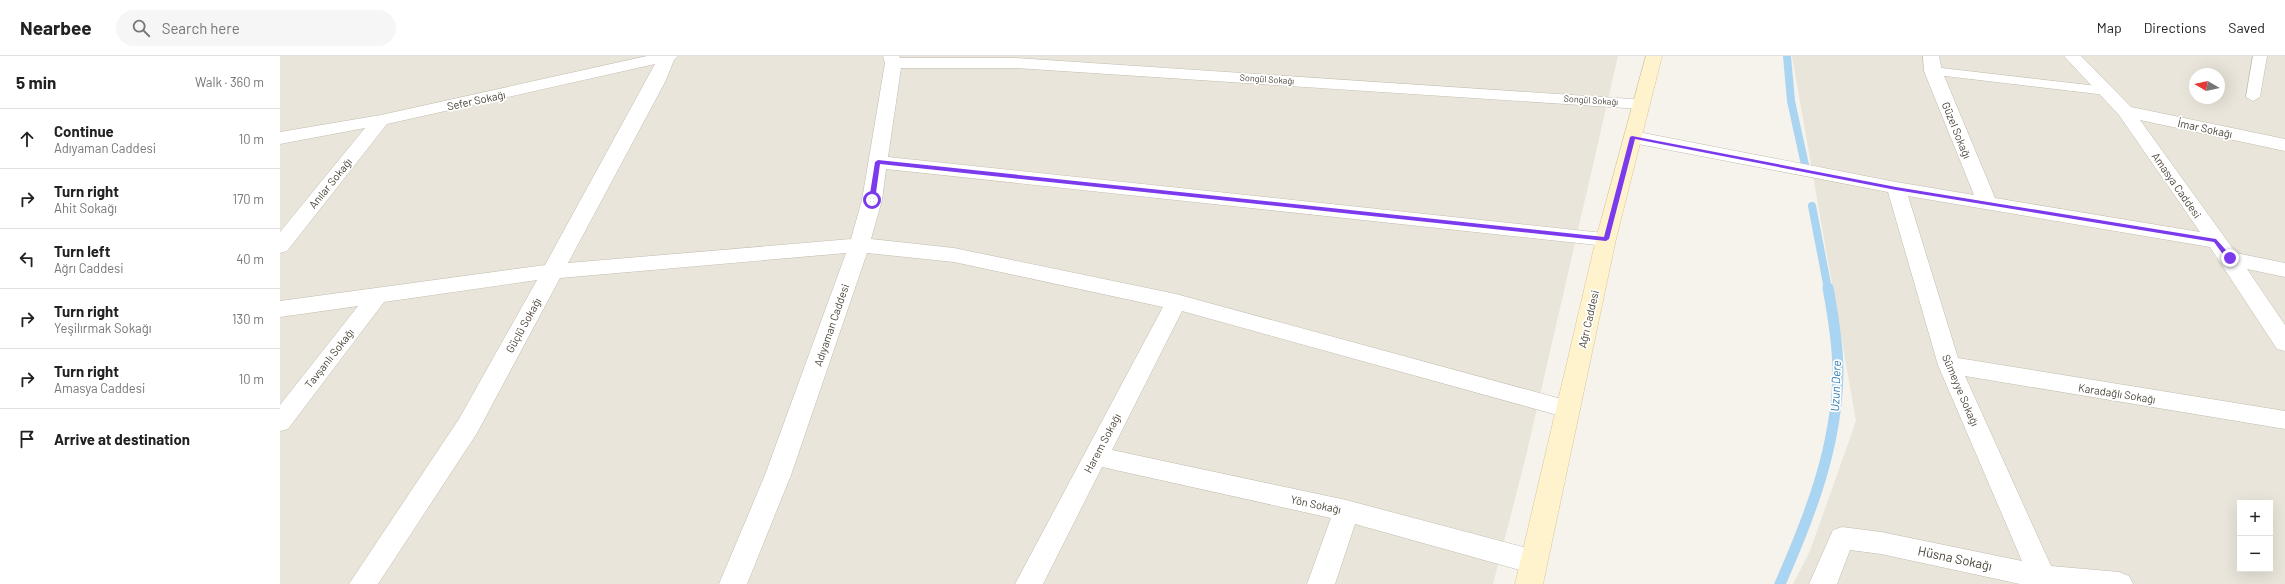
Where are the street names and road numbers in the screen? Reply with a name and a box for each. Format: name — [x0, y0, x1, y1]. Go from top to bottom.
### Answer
street label: Songül Sokağı — [1239, 72, 1295, 86]
street label: Sefer Sokağı — [446, 87, 506, 113]
street label: Songül Sokağı — [1563, 93, 1619, 107]
street label: Güzel Sokağı — [1940, 100, 1974, 160]
street label: İmar Sokağı — [2177, 115, 2234, 140]
street label: Amasya Caddesi — [2150, 150, 2205, 221]
street label: Anılar Sokağı — [306, 155, 354, 211]
street label: Adıyaman Caddesi — [811, 282, 851, 368]
street label: Ağrı Caddesi — [1575, 289, 1601, 349]
street label: Güçlü Sokağı — [503, 295, 543, 355]
street label: Tavşanlı Sokağı — [302, 326, 356, 390]
street label: Sümeyye Sokağı — [1940, 352, 1982, 428]
street label: Karadağlı Sokağı — [2077, 380, 2157, 406]
street label: Harem Sokağı — [1081, 411, 1123, 475]
street label: Yön Sokağı — [1290, 492, 1342, 516]
street label: Hüsna Sokağı — [1916, 542, 1994, 574]

